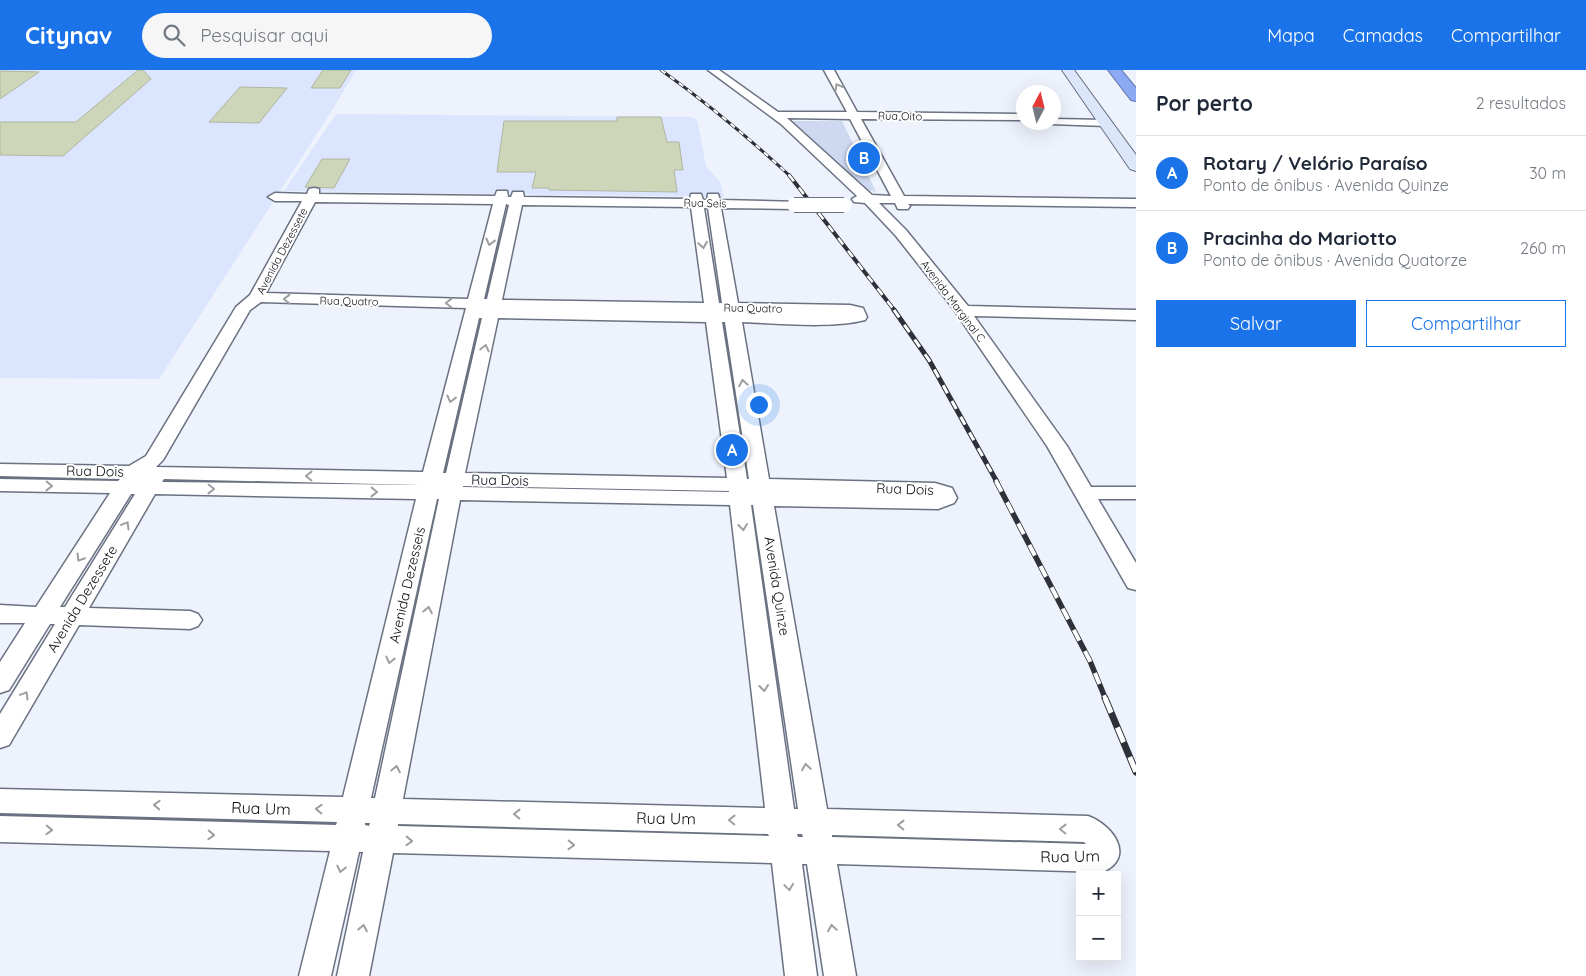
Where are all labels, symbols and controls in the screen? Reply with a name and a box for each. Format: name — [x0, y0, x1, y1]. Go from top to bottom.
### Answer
search box — [142, 13, 492, 58]
text: Citynav — [25, 20, 112, 50]
icon: search — [160, 21, 188, 49]
text: Pesquisar aqui — [200, 23, 328, 47]
text: Mapa — [1267, 24, 1315, 47]
text: Camadas — [1343, 24, 1423, 47]
text: Compartilhar — [1451, 24, 1561, 47]
one-way arrow — [834, 83, 844, 92]
north arrow — [1016, 85, 1061, 130]
text: Por perto — [1156, 90, 1253, 116]
text: 2 resultados — [1476, 93, 1566, 113]
street label: Rua Oito — [878, 109, 923, 123]
pin: B — [848, 139, 880, 177]
text: Rotary / Velório Paraíso — [1203, 151, 1428, 175]
text: A — [1167, 163, 1177, 183]
text: 30 m — [1529, 163, 1566, 183]
text: Ponto de ônibus · Avenida Quinze — [1203, 175, 1449, 195]
street label: Rua Seis — [683, 196, 727, 210]
street label: Avenida Dezessete — [253, 205, 311, 297]
text: Pracinha do Mariotto — [1203, 226, 1397, 250]
one-way arrow — [485, 237, 496, 246]
text: B — [1167, 238, 1177, 258]
text: 260 m — [1520, 238, 1566, 258]
one-way arrow — [697, 241, 708, 249]
text: Ponto de ônibus · Avenida Quatorze — [1203, 250, 1467, 270]
street label: Avenida Marginal C — [918, 257, 988, 345]
street label: Rua Quatro — [319, 293, 379, 309]
one-way arrow — [283, 294, 291, 305]
one-way arrow — [445, 298, 453, 308]
street label: Rua Quatro — [723, 300, 783, 316]
button: Salvar — [1156, 300, 1356, 347]
button: Compartilhar — [1366, 300, 1566, 347]
one-way arrow — [479, 344, 490, 353]
one-way arrow — [738, 378, 748, 387]
your location — [746, 392, 772, 418]
one-way arrow — [446, 395, 457, 404]
pin: A — [716, 431, 748, 469]
street label: Rua Dois — [66, 461, 124, 481]
one-way arrow — [304, 470, 312, 481]
street label: Rua Dois — [471, 470, 529, 490]
street label: Rua Dois — [876, 479, 934, 499]
one-way arrow — [45, 481, 53, 491]
one-way arrow — [208, 484, 215, 494]
one-way arrow — [370, 487, 378, 497]
one-way arrow — [120, 522, 130, 531]
one-way arrow — [737, 523, 748, 531]
street label: Avenida Dezesseis — [385, 525, 429, 645]
street label: Avenida Quinze — [760, 535, 794, 637]
street label: Avenida Dezessete — [43, 542, 121, 656]
one-way arrow — [76, 552, 86, 561]
one-way arrow — [422, 605, 433, 614]
one-way arrow — [385, 655, 396, 664]
one-way arrow — [758, 684, 768, 693]
one-way arrow — [18, 691, 28, 700]
one-way arrow — [802, 763, 812, 772]
one-way arrow — [391, 765, 401, 774]
street label: Rua Um — [231, 797, 291, 819]
one-way arrow — [153, 800, 160, 810]
one-way arrow — [315, 804, 323, 815]
street label: Rua Um — [636, 807, 696, 829]
one-way arrow — [512, 809, 520, 820]
one-way arrow — [727, 815, 735, 825]
one-way arrow — [896, 819, 904, 830]
one-way arrow — [1059, 823, 1067, 834]
one-way arrow — [45, 825, 53, 835]
one-way arrow — [208, 830, 215, 840]
one-way arrow — [405, 835, 413, 846]
one-way arrow — [568, 840, 575, 850]
street label: Rua Um — [1040, 845, 1100, 867]
one-way arrow — [336, 864, 346, 873]
map controls — [1076, 871, 1121, 961]
button: + — [1076, 871, 1121, 916]
one-way arrow — [783, 883, 794, 891]
button: − — [1076, 916, 1121, 961]
one-way arrow — [357, 924, 368, 933]
one-way arrow — [828, 924, 838, 932]

